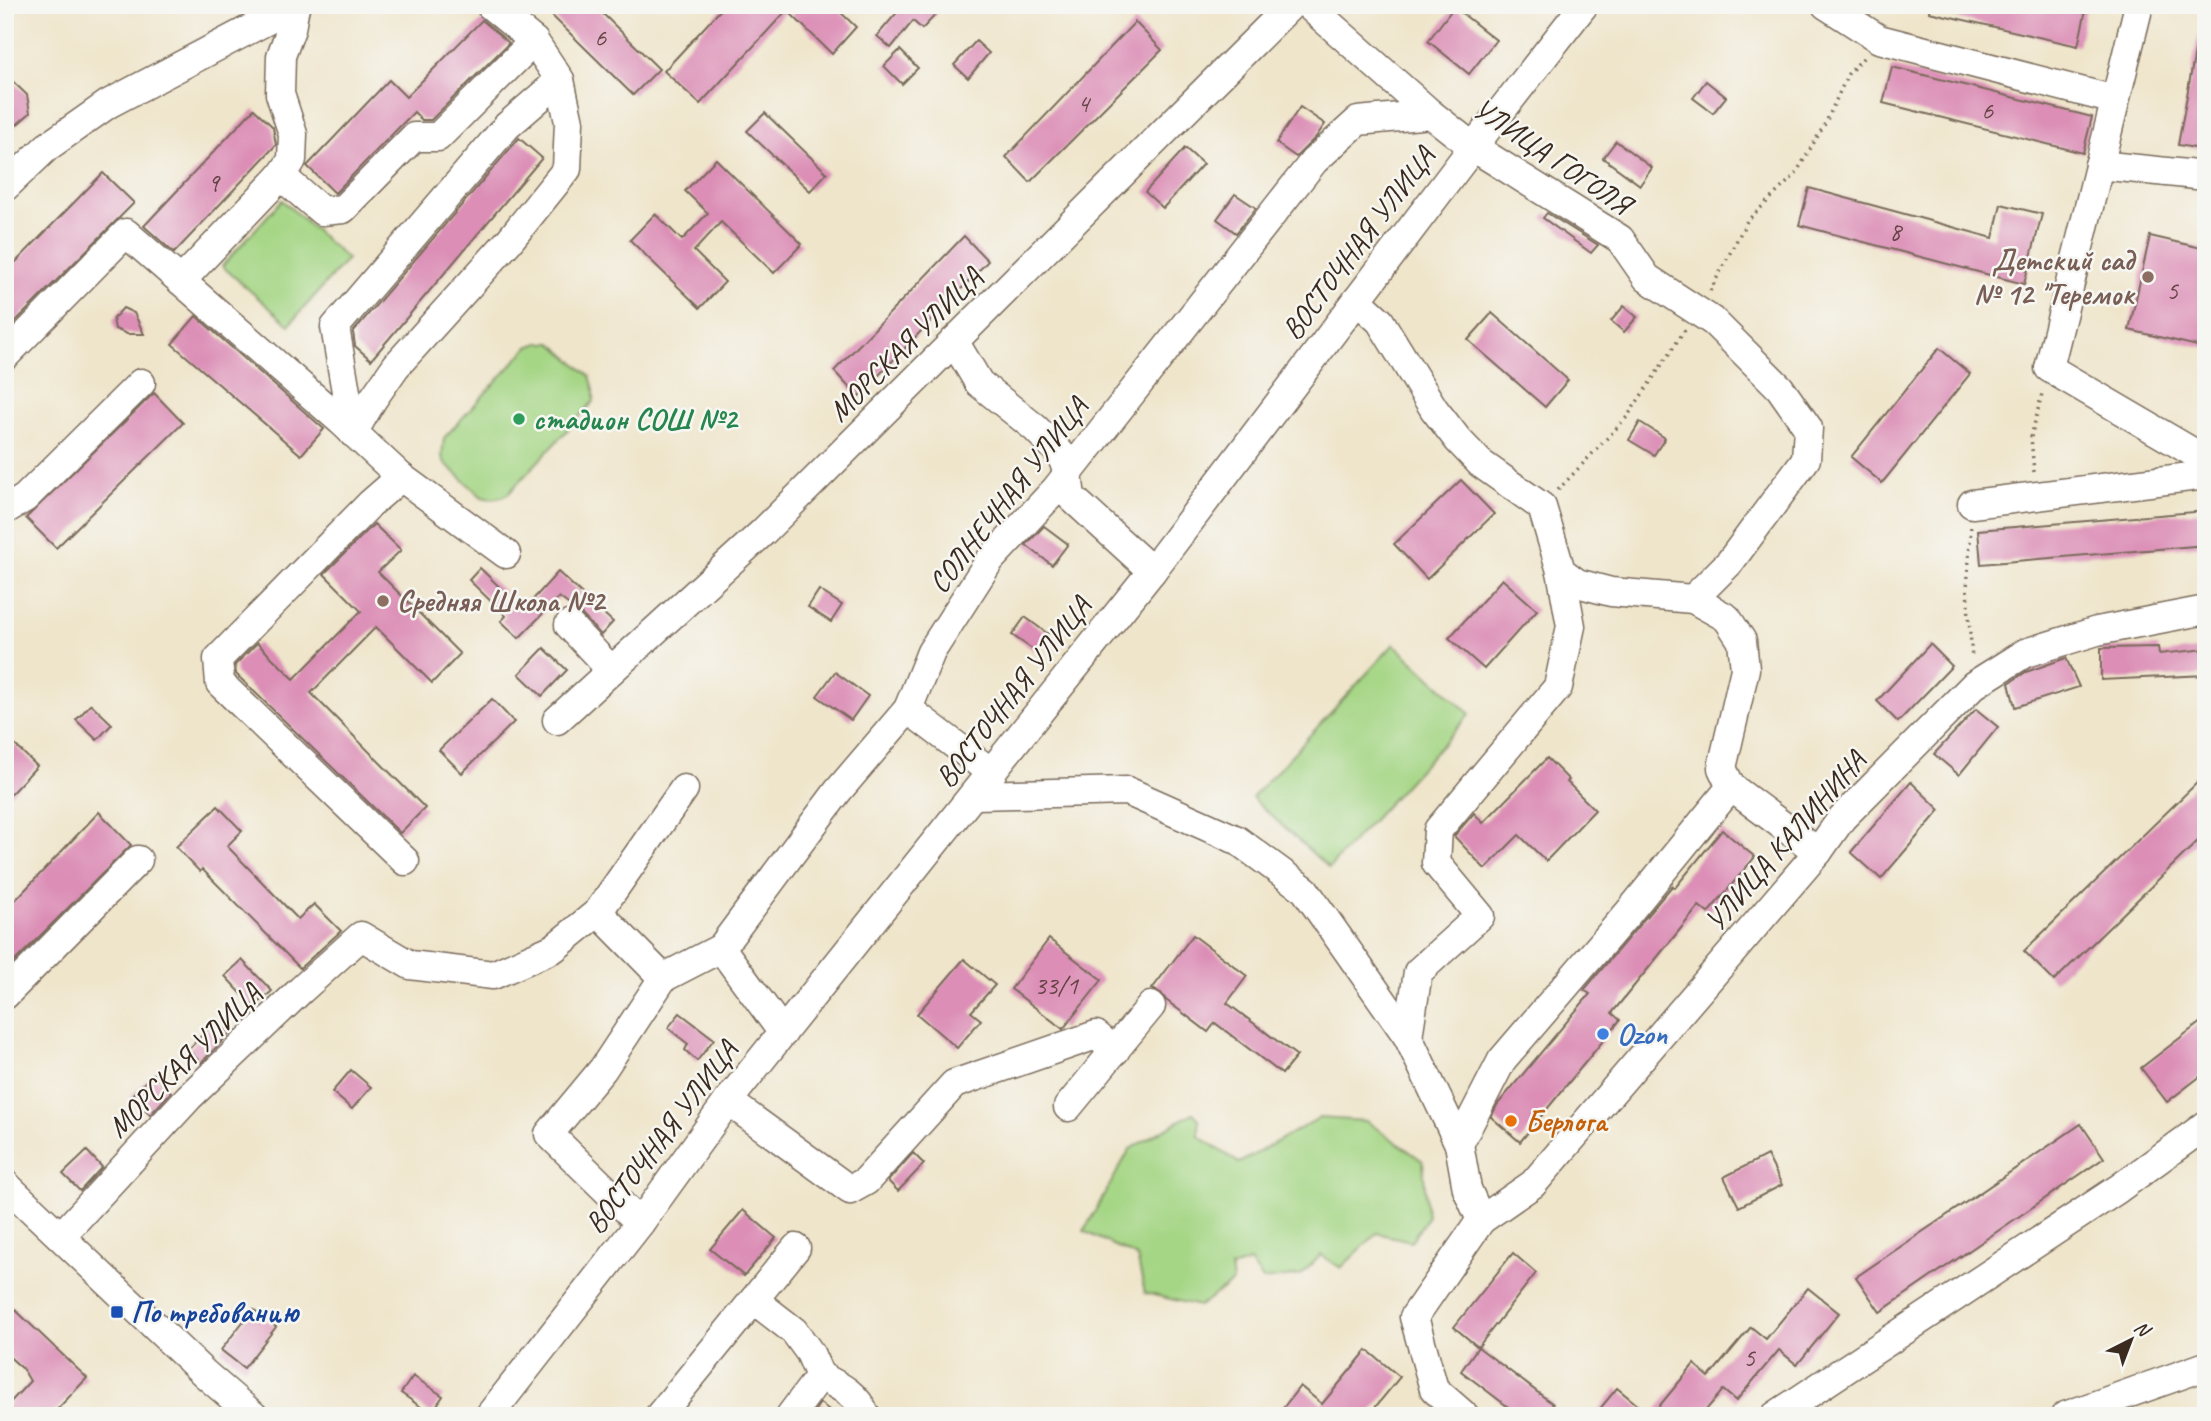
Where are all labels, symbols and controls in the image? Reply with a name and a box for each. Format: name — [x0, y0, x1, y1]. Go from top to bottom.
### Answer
house number: 6 — [594, 21, 607, 54]
house number: 4 — [1077, 87, 1091, 120]
street label: УЛИЦА ГОГОЛЯ — [1466, 89, 1642, 225]
house number: 6 — [1981, 94, 1994, 127]
street label: ВОСТОЧНАЯ УЛИЦА — [1273, 137, 1444, 347]
house number: 9 — [207, 166, 221, 199]
house number: 8 — [1889, 215, 1903, 248]
place label: Детский сад № 12 "Теремок — [1974, 241, 2137, 313]
street label: МОРСКАЯ УЛИЦА — [820, 258, 991, 429]
marker: Детский сад № 12 "Теремок — [2140, 269, 2156, 285]
house number: 5 — [2166, 274, 2179, 307]
street label: СОЛНЕЧНАЯ УЛИЦА — [920, 388, 1097, 600]
place label: стадион СОШ №2 — [533, 400, 739, 438]
marker: стадион СОШ №2 — [511, 411, 527, 427]
place label: Средняя Школа №2 — [397, 582, 607, 620]
street label: ВОСТОЧНАЯ УЛИЦА — [927, 587, 1101, 795]
marker: Средняя Школа №2 — [375, 593, 391, 609]
street label: УЛИЦА КАЛИНИНА — [1696, 741, 1875, 939]
house number: 33/1 — [1034, 969, 1079, 1002]
street label: МОРСКАЯ УЛИЦА — [99, 974, 270, 1145]
place label: Ozon — [1617, 1015, 1668, 1053]
marker: Ozon — [1595, 1026, 1611, 1042]
street label: ВОСТОЧНАЯ УЛИЦА — [576, 1031, 747, 1241]
place label: Берлога — [1525, 1102, 1609, 1140]
marker: Берлога — [1503, 1113, 1519, 1129]
place label: По требованию — [131, 1293, 301, 1331]
marker: По требованию — [109, 1304, 125, 1320]
north arrow — [2096, 1306, 2166, 1376]
text: N — [2129, 1315, 2157, 1343]
house number: 5 — [1743, 1341, 1756, 1374]

